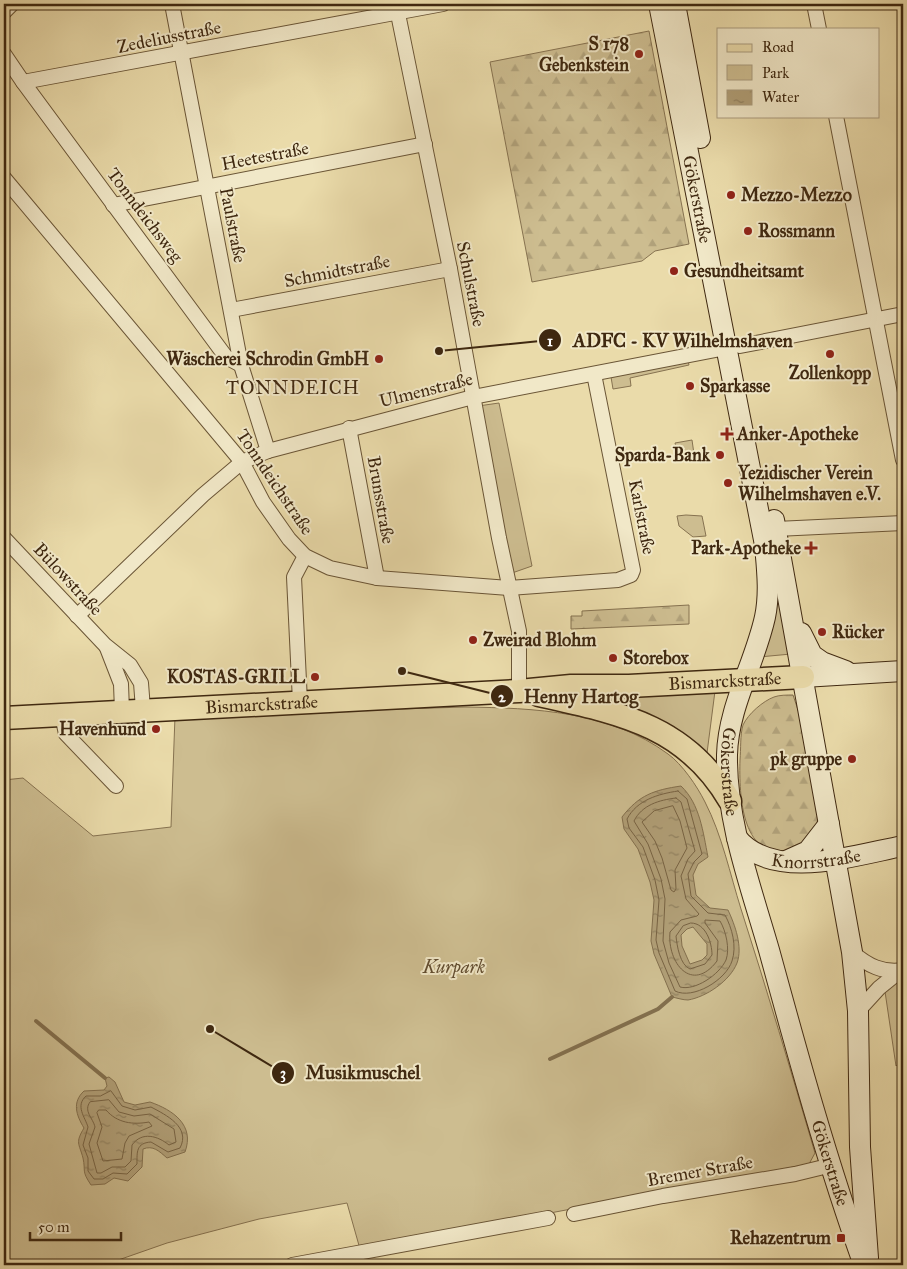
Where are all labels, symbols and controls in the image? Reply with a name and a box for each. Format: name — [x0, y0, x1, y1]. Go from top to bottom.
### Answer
street label: Zedeliusstraße — [115, 16, 223, 58]
legend — [717, 28, 880, 118]
place label: S 178 Gebenkstein — [539, 33, 629, 76]
text: Road — [762, 38, 794, 56]
marker: S 178 Gebenkstein — [633, 48, 645, 60]
text: Park — [762, 64, 789, 82]
text: Water — [762, 88, 799, 106]
street label: Heetestraße — [220, 137, 310, 175]
street label: Gökerstraße — [678, 154, 717, 245]
street label: Tonndeichsweg — [102, 163, 188, 268]
place label: Mezzo-Mezzo — [741, 184, 852, 206]
street label: Paulstraße — [215, 186, 251, 264]
marker: Mezzo-Mezzo — [725, 189, 737, 201]
place label: Rossmann — [758, 220, 835, 242]
marker: Rossmann — [742, 225, 754, 237]
street label: Schulstraße — [452, 239, 490, 329]
street label: Schmidtstraße — [282, 250, 392, 292]
place label: Gesundheitsamt — [684, 260, 804, 282]
marker: Gesundheitsamt — [668, 265, 680, 277]
callout: ADFC - KV Wilhelmshaven — [538, 323, 803, 357]
text: ADFC - KV Wilhelmshaven — [571, 329, 794, 352]
text: 1 — [547, 332, 553, 350]
place label: Wäscherei Schrodin GmbH — [166, 348, 369, 370]
marker: Zollenkopp — [824, 348, 836, 360]
marker: Wäscherei Schrodin GmbH — [373, 353, 385, 365]
place label: Zollenkopp — [789, 362, 871, 385]
street label: Ulmenstraße — [377, 368, 475, 412]
place label: Sparkasse — [700, 375, 771, 398]
district label: TONNDEICH — [226, 376, 360, 399]
marker: Sparkasse — [684, 380, 696, 392]
place label: Anker-Apotheke — [736, 423, 859, 446]
street label: Tonndeichstraße — [232, 425, 318, 539]
marker: Anker-Apotheke — [721, 428, 733, 440]
place label: Sparda-Bank — [615, 444, 711, 467]
marker: Sparda-Bank — [714, 449, 726, 461]
street label: Brunsstraße — [362, 454, 400, 546]
place label: Yezidischer Verein Wilhelmshaven e.V. — [737, 462, 881, 505]
marker: Yezidischer Verein Wilhelmshaven e.V. — [722, 477, 734, 489]
street label: Karlstraße — [624, 478, 660, 556]
place label: Park-Apotheke — [691, 537, 801, 560]
street label: Bülowstraße — [29, 538, 107, 620]
marker: Park-Apotheke — [805, 542, 817, 554]
place label: Rücker — [832, 621, 885, 643]
marker: Rücker — [816, 626, 828, 638]
place label: Zweirad Blohm — [483, 629, 597, 651]
marker: Zweirad Blohm — [467, 634, 479, 646]
place label: Storebox — [623, 647, 690, 669]
marker: Storebox — [607, 652, 619, 664]
place label: KOSTAS-GRILL — [167, 666, 306, 688]
street label: Bismarckstraße — [668, 667, 782, 695]
marker: KOSTAS-GRILL — [309, 671, 321, 683]
callout: Henny Hartog — [489, 679, 648, 713]
text: Henny Hartog — [524, 685, 639, 709]
text: 2 — [498, 688, 506, 706]
street label: Bismarckstraße — [205, 691, 319, 718]
place label: Havenhund — [59, 718, 147, 740]
marker: Havenhund — [150, 723, 162, 735]
street label: Gökerstraße — [716, 726, 743, 818]
place label: pk gruppe — [770, 748, 842, 771]
marker: pk gruppe — [846, 753, 858, 765]
street label: Knorrstraße — [770, 844, 862, 874]
park label: Kurpark — [422, 956, 485, 979]
callout: Musikmuschel — [271, 1056, 431, 1090]
text: Musikmuschel — [306, 1061, 421, 1084]
text: 3 — [280, 1064, 286, 1083]
street label: Gökerstraße — [806, 1117, 854, 1209]
street label: Bremer Straße — [645, 1151, 755, 1191]
scale bar — [30, 1209, 121, 1241]
text: 50 m — [38, 1218, 70, 1236]
place label: Rehazentrum — [730, 1227, 832, 1249]
marker: Rehazentrum — [835, 1232, 847, 1244]

